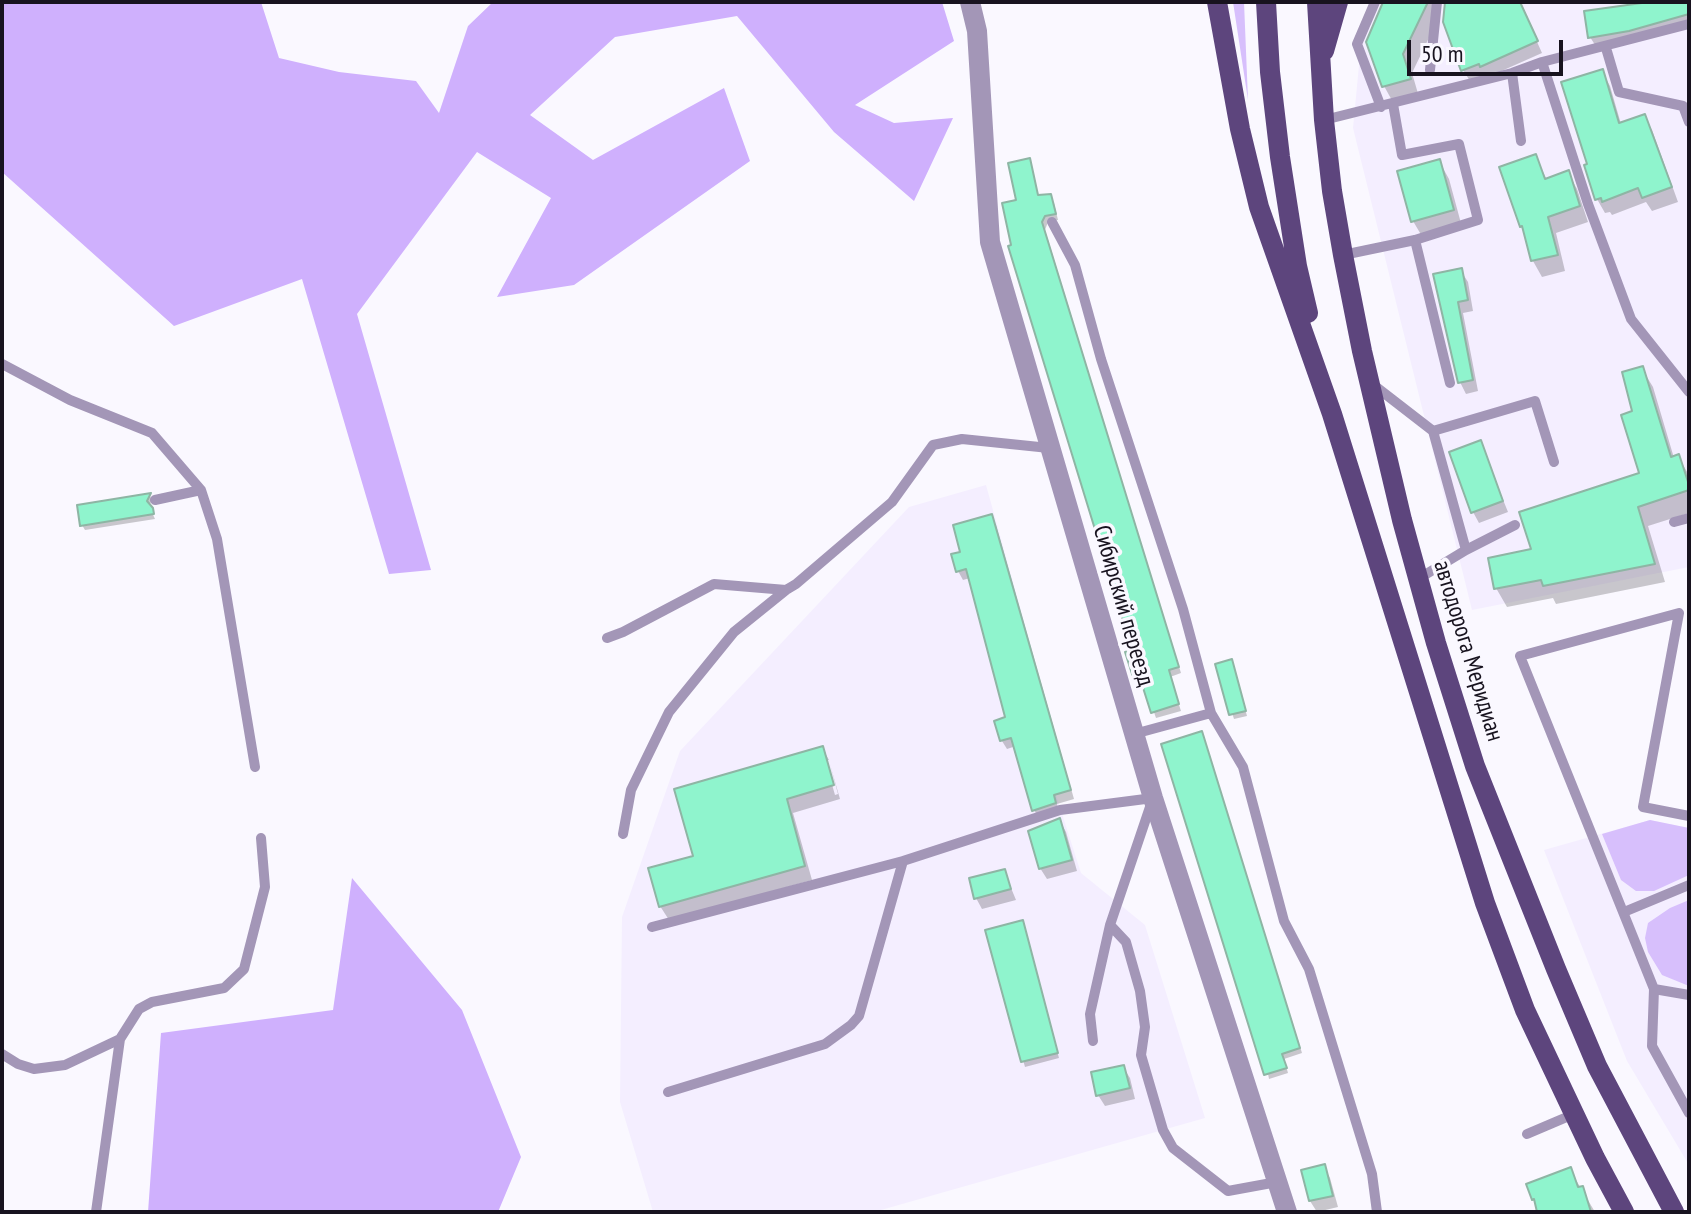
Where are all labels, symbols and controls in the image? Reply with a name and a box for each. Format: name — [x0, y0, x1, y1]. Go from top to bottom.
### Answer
scale bar — [1411, 24, 1567, 74]
text: 50 m — [1421, 38, 1463, 69]
street label: Сибирский переезд — [1086, 522, 1160, 690]
street label: автодорога Меридиан — [1427, 557, 1509, 745]

